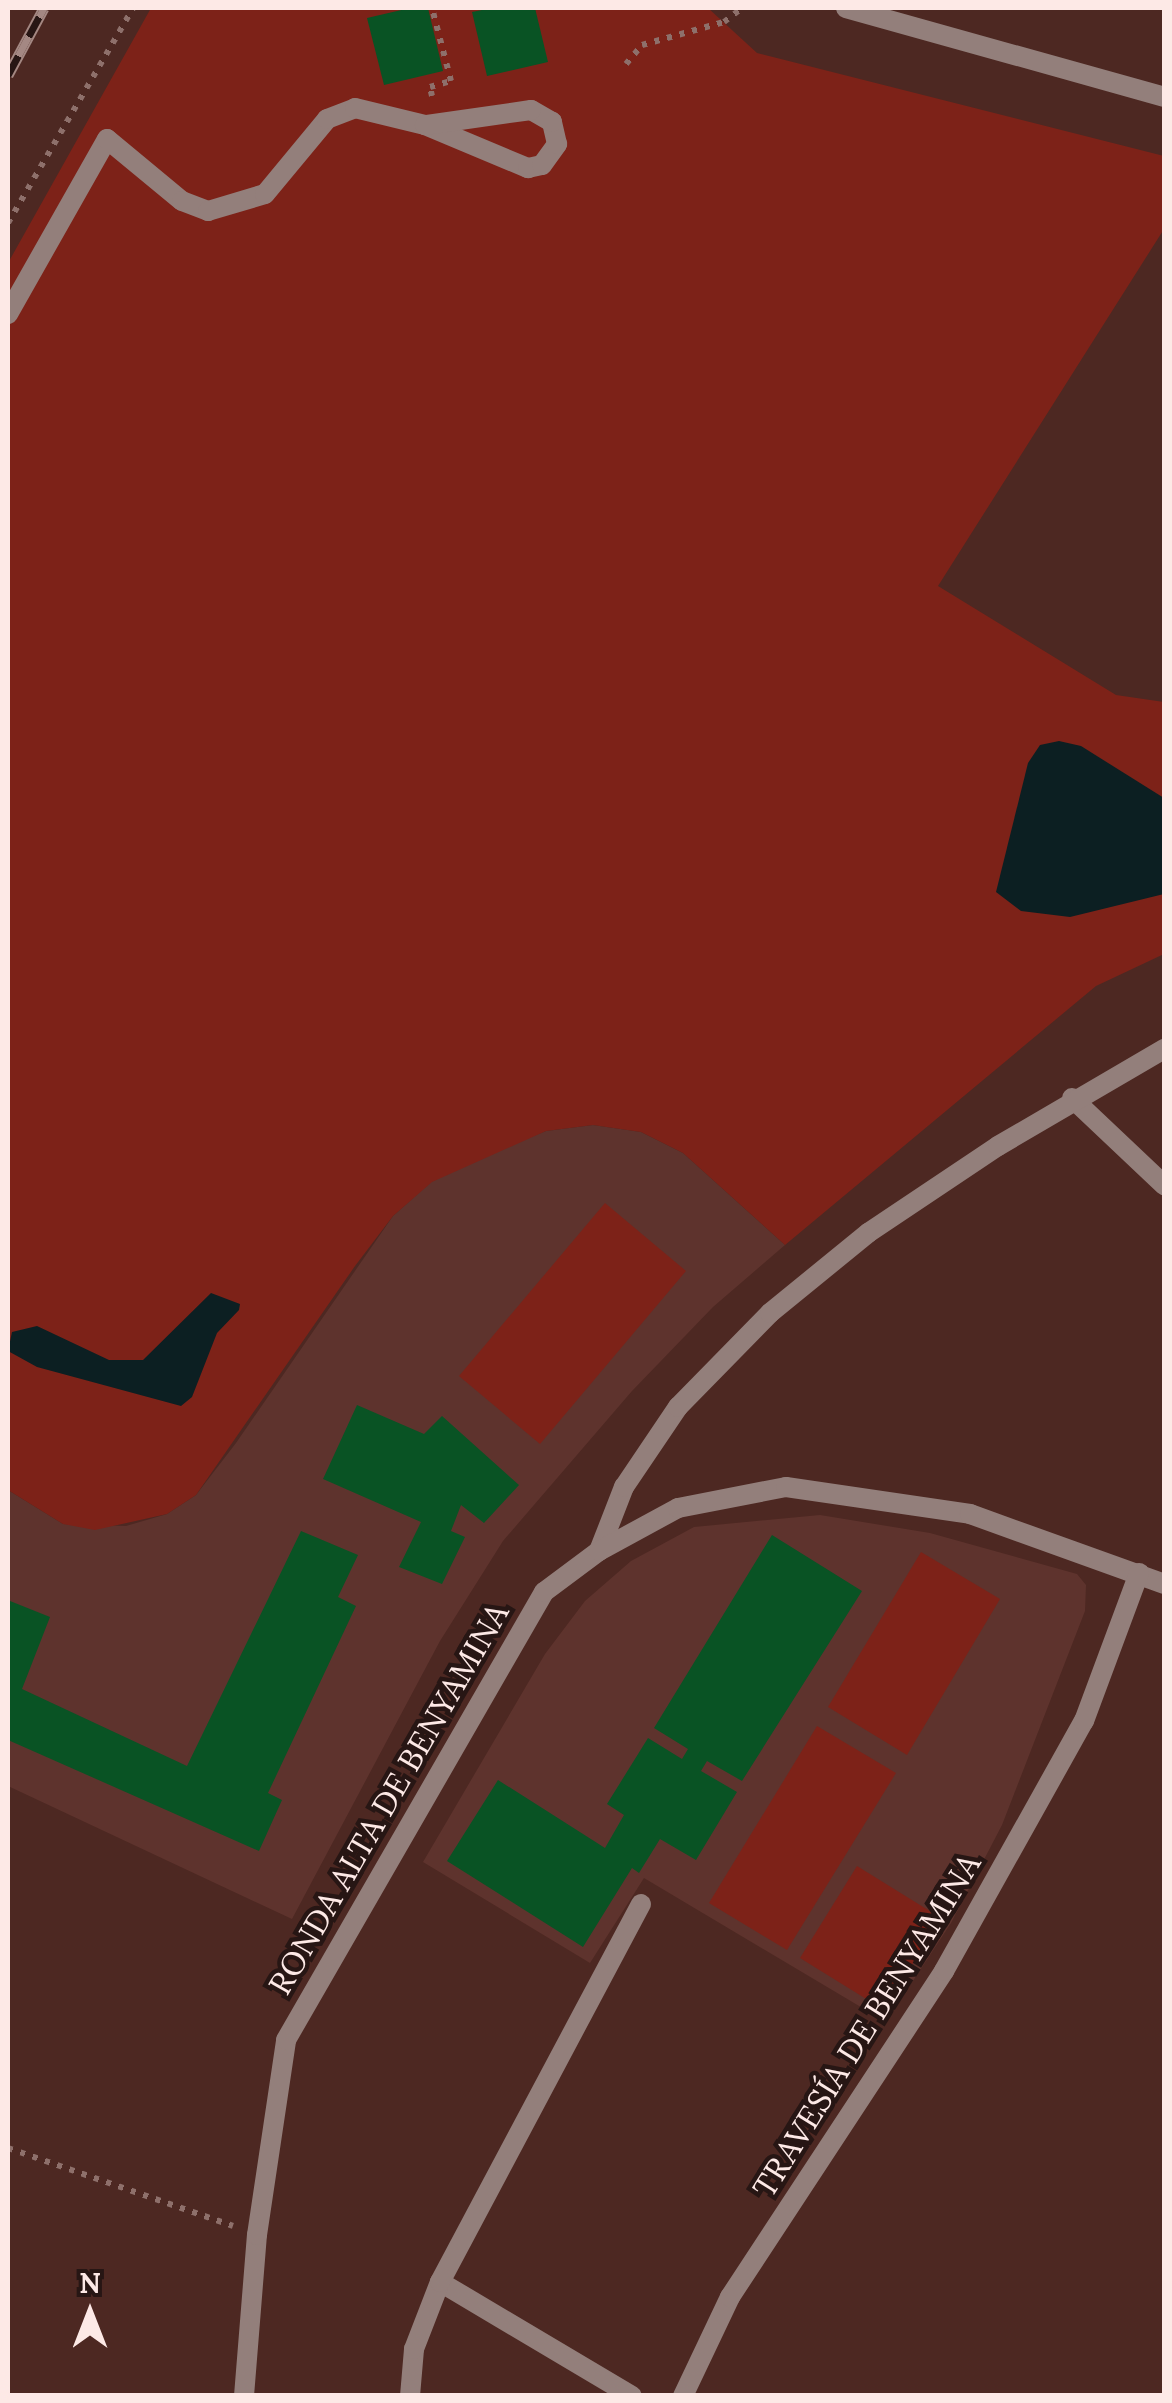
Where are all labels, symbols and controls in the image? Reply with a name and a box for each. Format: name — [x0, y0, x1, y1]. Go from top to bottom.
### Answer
street label: RONDA ALTA DE BENYAMINA — [261, 1596, 517, 2002]
street label: TRAVESÍA DE BENYAMINA — [745, 1847, 989, 2205]
north arrow — [40, 2263, 140, 2363]
text: N — [79, 2265, 101, 2301]

